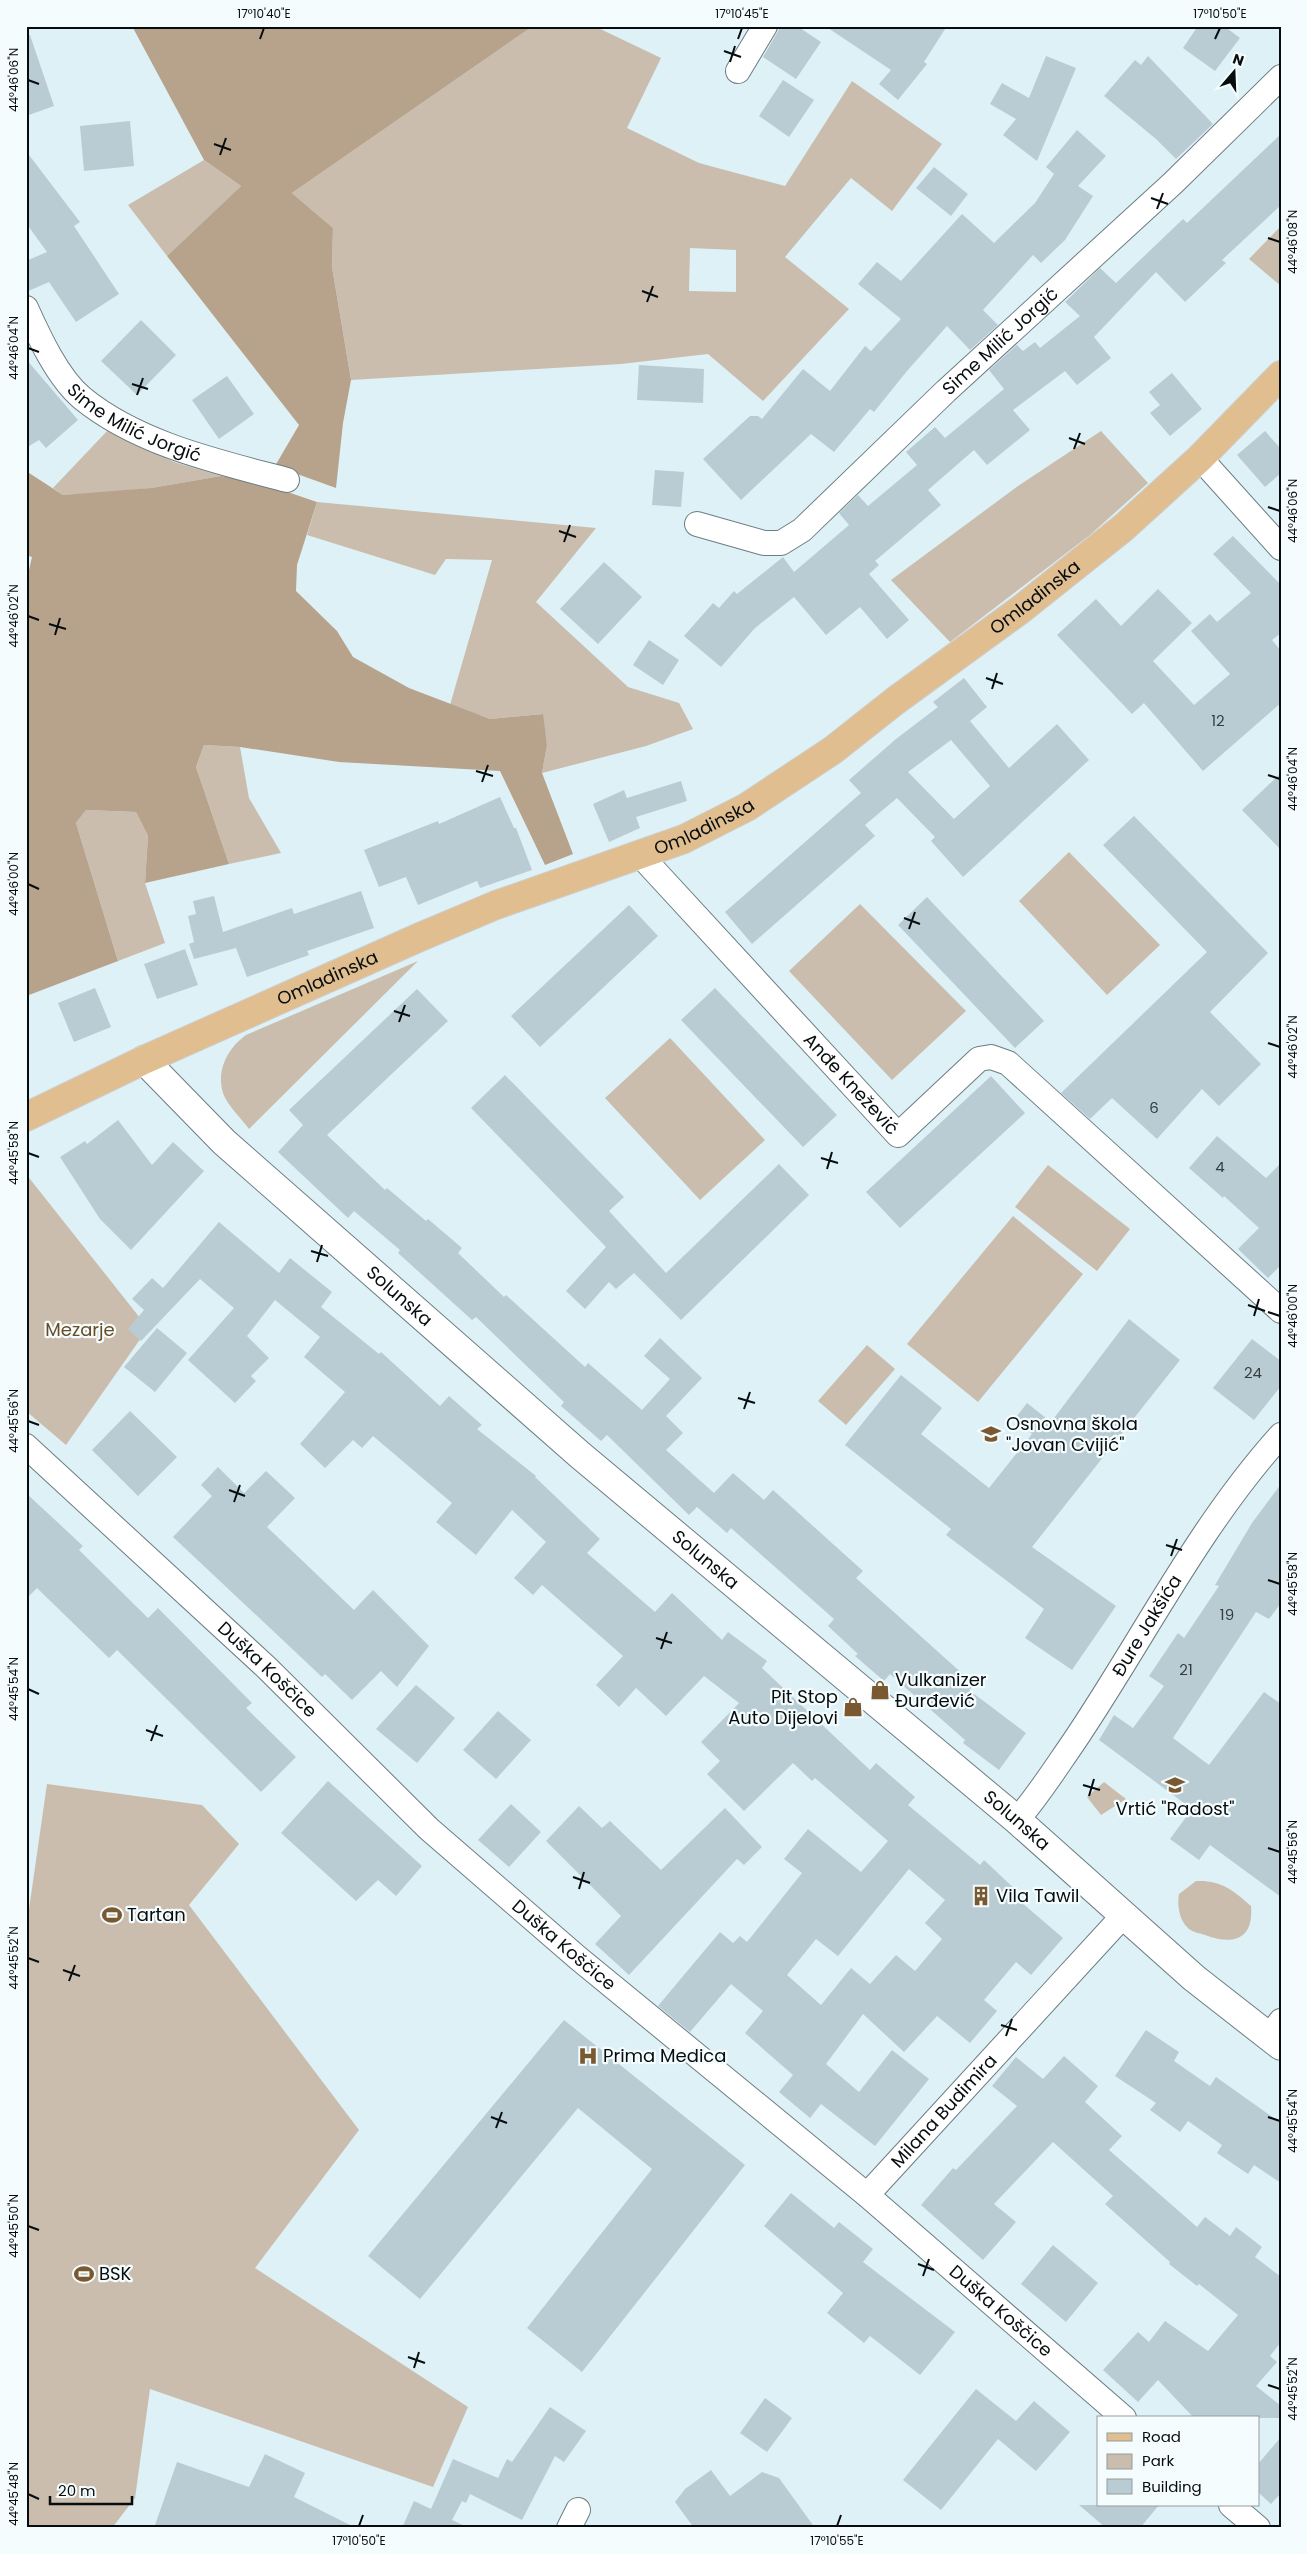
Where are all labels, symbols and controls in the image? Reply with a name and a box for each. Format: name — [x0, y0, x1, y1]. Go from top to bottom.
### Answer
text: 17°10'40"E — [237, 5, 291, 22]
text: 17°10'45"E — [715, 5, 769, 22]
text: 17°10'50"E — [1193, 5, 1247, 22]
text: 44°46'06"N — [5, 48, 22, 112]
north arrow — [1210, 48, 1260, 98]
text: N — [1230, 49, 1246, 71]
text: 44°46'08"N — [1284, 210, 1301, 274]
street label: Sime Milić Jorgić — [936, 281, 1063, 401]
text: 44°46'04"N — [5, 316, 22, 380]
street label: Sime Milić Jorgić — [62, 378, 205, 468]
text: 44°46'06"N — [1284, 479, 1301, 543]
street label: Omladinska — [984, 554, 1085, 640]
text: 44°46'02"N — [5, 584, 22, 648]
house number: 12 — [1211, 710, 1225, 731]
text: 44°46'04"N — [1284, 747, 1301, 811]
street label: Omladinska — [650, 793, 759, 861]
text: 44°46'00"N — [5, 852, 22, 916]
street label: Omladinska — [273, 944, 382, 1011]
text: 44°46'02"N — [1284, 1015, 1301, 1079]
street label: Anđe Knežević — [798, 1027, 905, 1140]
house number: 6 — [1149, 1097, 1159, 1118]
text: 44°45'58"N — [5, 1121, 22, 1185]
house number: 4 — [1215, 1156, 1225, 1177]
street label: Solunska — [361, 1260, 438, 1332]
text: 44°46'00"N — [1284, 1284, 1301, 1348]
park label: Mezarje — [45, 1317, 115, 1342]
house number: 24 — [1244, 1362, 1262, 1383]
text: 44°45'56"N — [5, 1389, 22, 1453]
place label: Osnovna škola "Jovan Cvijić" — [1006, 1411, 1138, 1457]
school or university icon: Osnovna škola "Jovan Cvijić" — [980, 1423, 1002, 1445]
street label: Solunska — [667, 1524, 745, 1595]
text: 44°45'58"N — [1284, 1552, 1301, 1616]
street label: Đure Jakšića — [1106, 1570, 1187, 1681]
house number: 19 — [1220, 1604, 1234, 1625]
street label: Duška Koščice — [212, 1616, 323, 1723]
text: 44°45'54"N — [5, 1657, 22, 1721]
house number: 21 — [1179, 1659, 1193, 1680]
place label: Vulkanizer Đurđević — [895, 1667, 987, 1713]
shop icon: Vulkanizer Đurđević — [869, 1679, 891, 1701]
place label: Pit Stop Auto Dijelovi — [728, 1684, 838, 1730]
shop icon: Pit Stop Auto Dijelovi — [842, 1696, 864, 1718]
school or university icon: Vrtić "Radost" — [1164, 1774, 1186, 1796]
street label: Solunska — [978, 1784, 1056, 1856]
place label: Vrtić "Radost" — [1116, 1796, 1234, 1821]
text: 44°45'56"N — [1284, 1820, 1301, 1884]
place label: Vila Tawil — [996, 1883, 1080, 1908]
building icon: Vila Tawil — [970, 1885, 992, 1907]
street label: Duška Koščice — [507, 1893, 621, 1996]
place label: Tartan — [127, 1902, 186, 1927]
sports icon: Tartan — [101, 1904, 123, 1926]
text: 44°45'52"N — [5, 1926, 22, 1990]
place label: Prima Medica — [603, 2043, 726, 2068]
hospital icon: Prima Medica — [577, 2045, 599, 2067]
street label: Milana Budimira — [885, 2048, 1002, 2173]
text: 44°45'54"N — [1284, 2089, 1301, 2153]
text: 44°45'50"N — [5, 2194, 22, 2258]
street label: Duška Koščice — [944, 2259, 1058, 2362]
place label: BSK — [99, 2261, 132, 2286]
sports icon: BSK — [73, 2263, 95, 2285]
text: 44°45'52"N — [1284, 2357, 1301, 2421]
legend — [1097, 2416, 1260, 2506]
text: Road — [1142, 2426, 1181, 2447]
text: Park — [1142, 2450, 1174, 2471]
text: 44°45'48"N — [5, 2462, 22, 2526]
scale bar — [50, 2474, 132, 2506]
text: Building — [1142, 2476, 1202, 2497]
text: 20 m — [58, 2480, 96, 2501]
text: 17°10'50"E — [332, 2532, 386, 2549]
text: 17°10'55"E — [810, 2532, 864, 2549]

